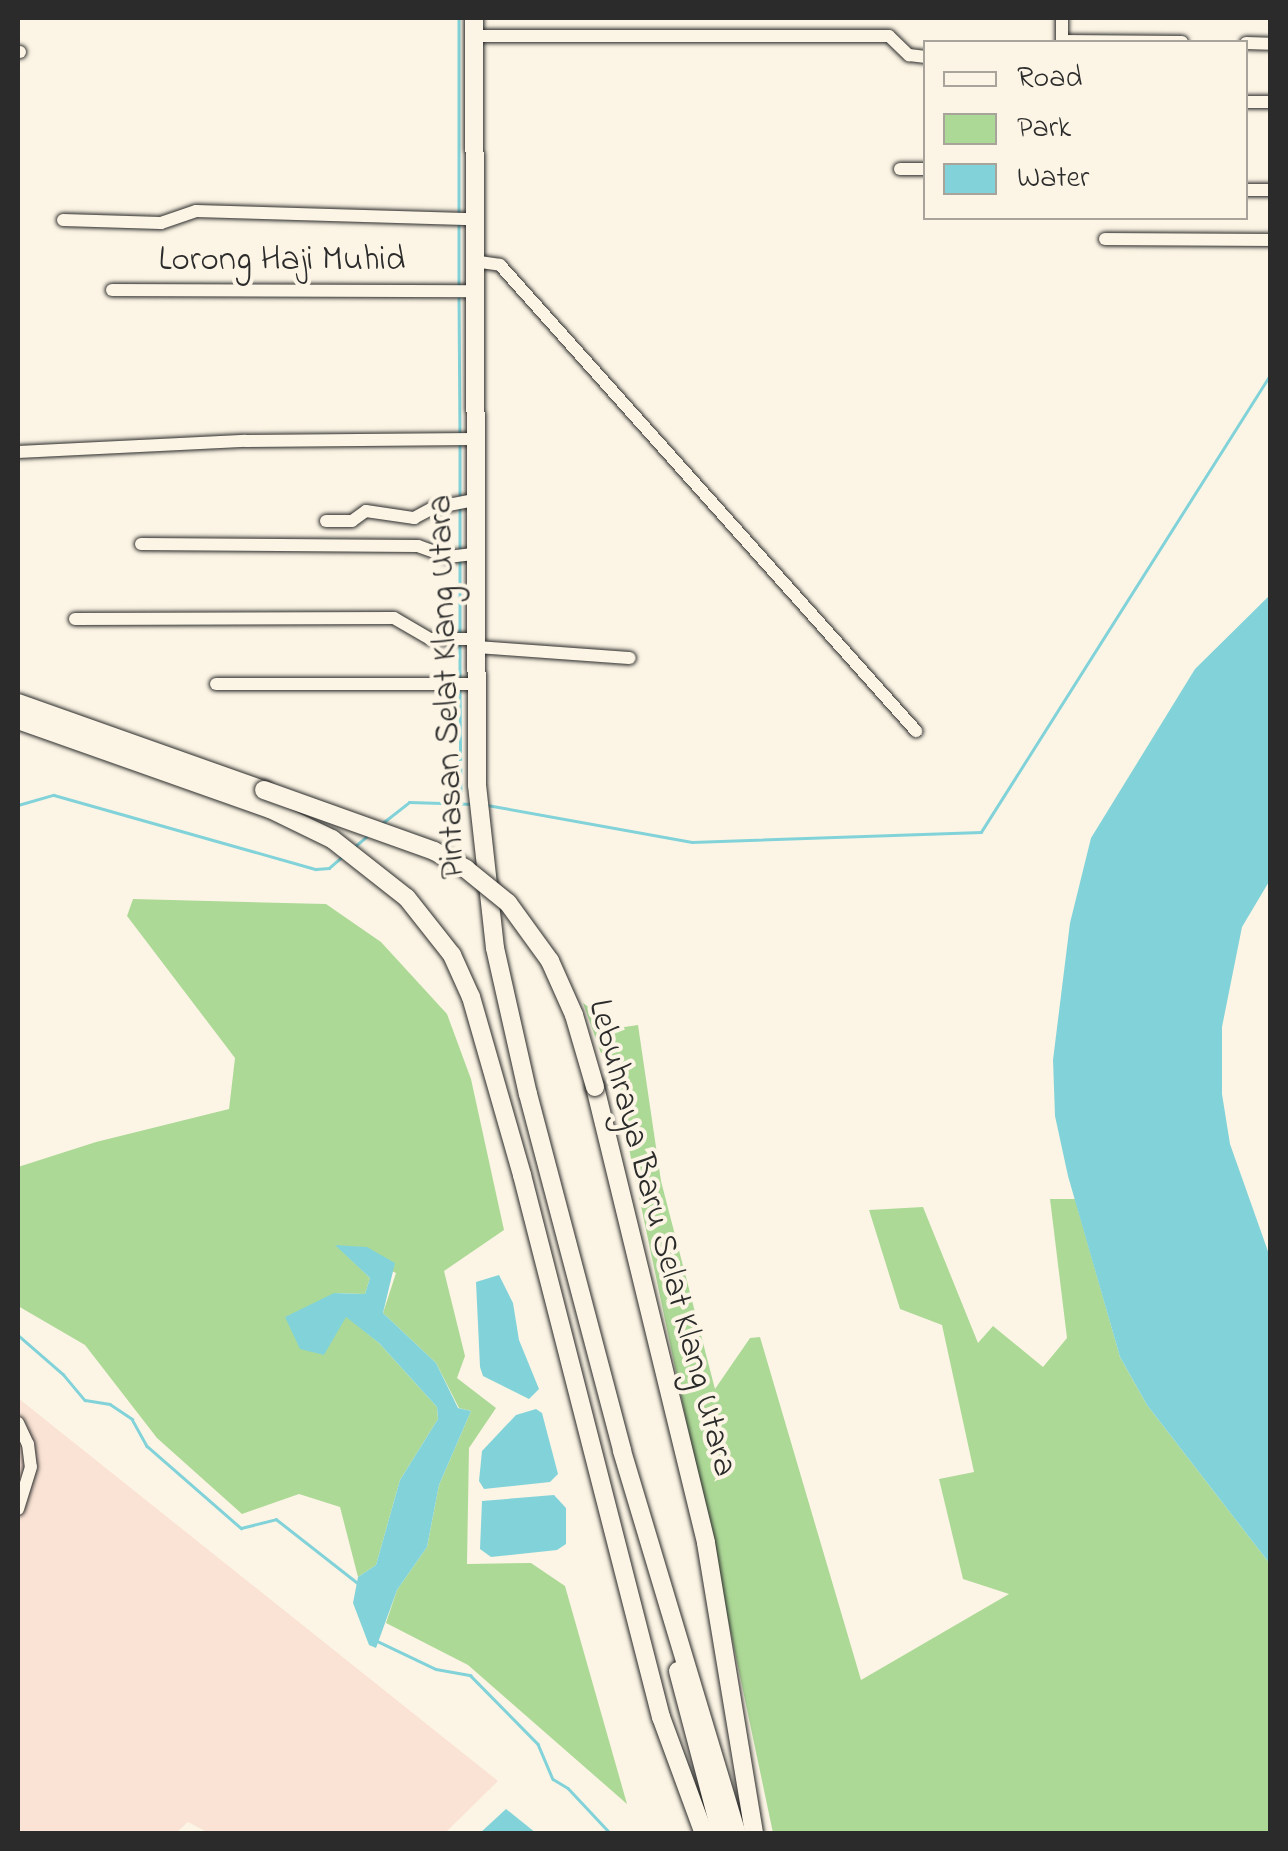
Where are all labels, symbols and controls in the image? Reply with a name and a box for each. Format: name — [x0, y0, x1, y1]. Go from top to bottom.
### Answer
legend — [923, 40, 1248, 220]
text: Road — [1017, 57, 1082, 101]
text: Park — [1017, 107, 1071, 151]
text: Water — [1017, 157, 1089, 201]
street label: Lorong Haji Muhid — [159, 240, 405, 282]
street label: Pintasan Selat Klang Utara — [420, 494, 476, 880]
street label: Lebuhraya Baru Selat Klang Utara — [577, 995, 745, 1481]

